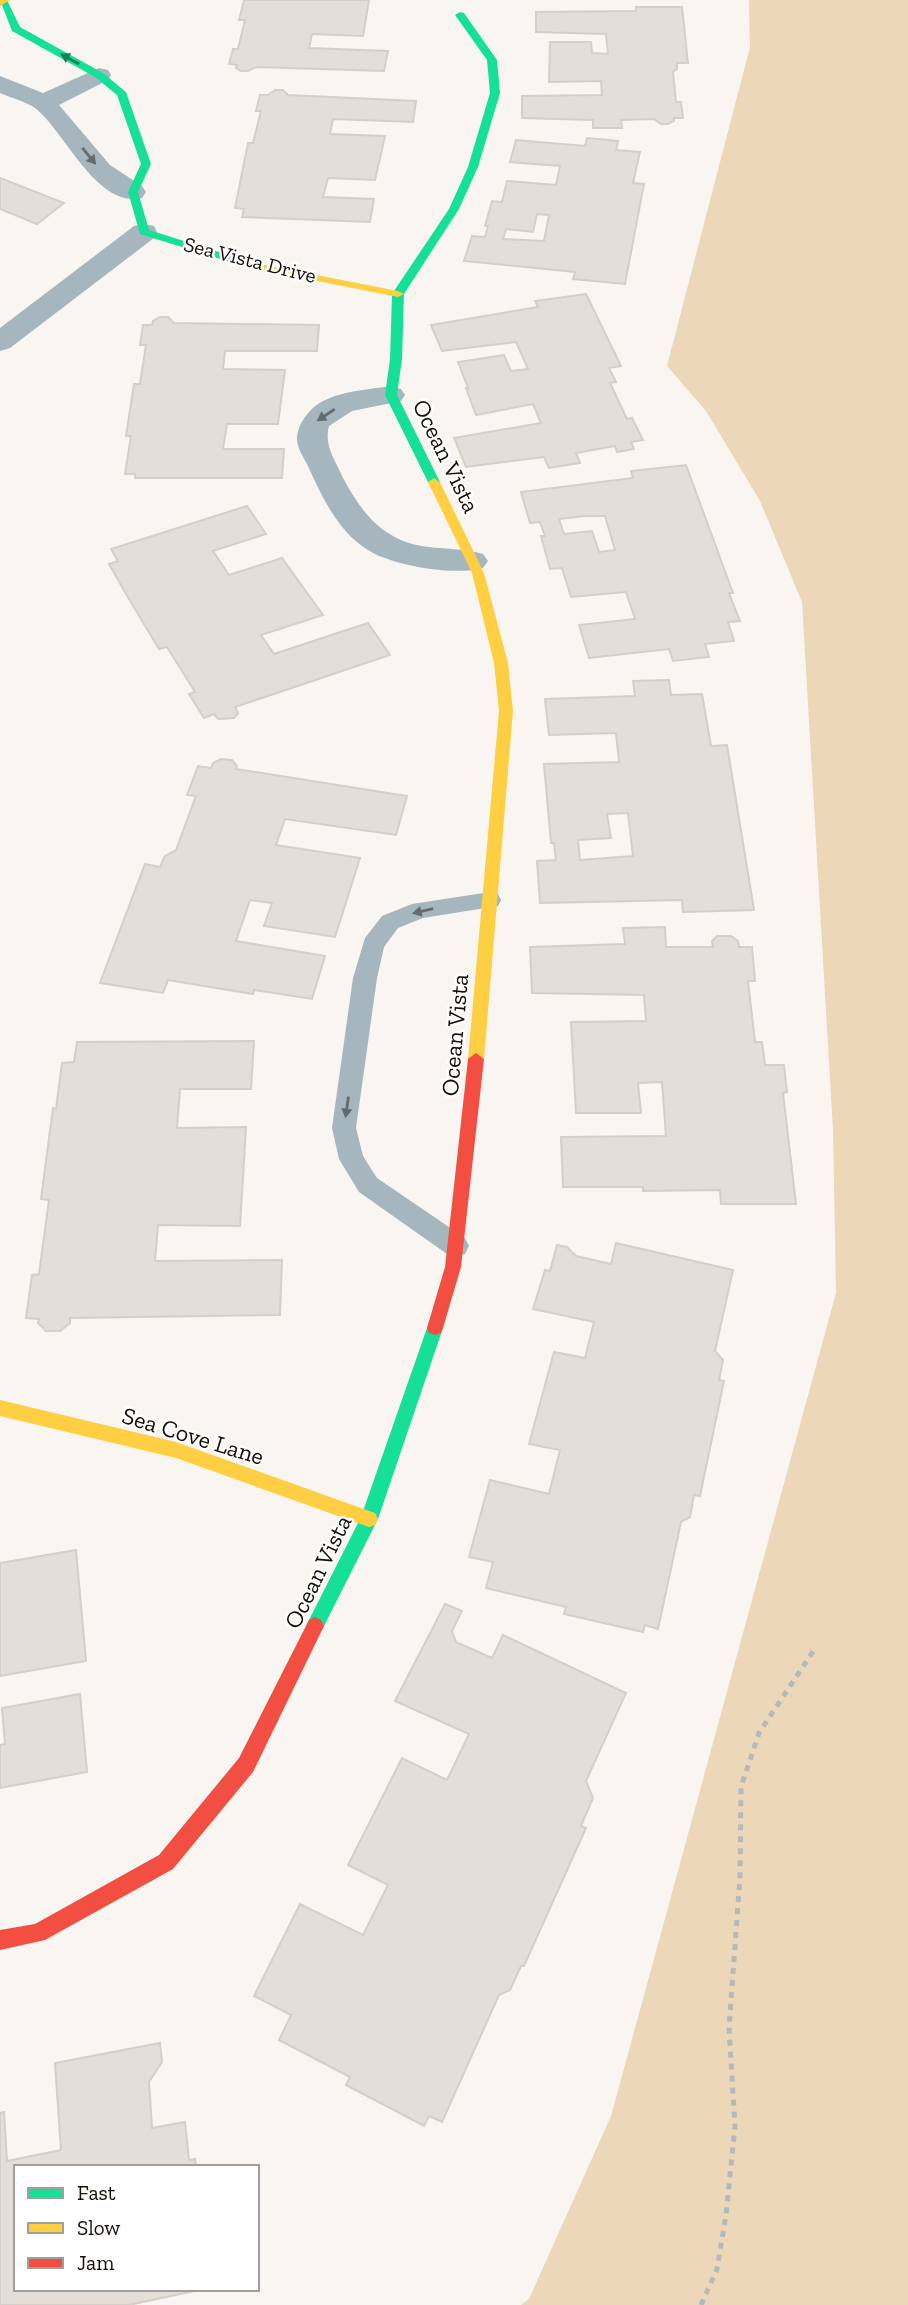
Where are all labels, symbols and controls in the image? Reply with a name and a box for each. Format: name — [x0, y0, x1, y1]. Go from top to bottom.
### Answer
one-way arrow — [60, 53, 79, 65]
one-way arrow — [81, 148, 96, 165]
street label: Sea Vista Drive — [181, 231, 319, 288]
street label: Ocean Vista — [407, 394, 487, 518]
one-way arrow — [316, 408, 336, 421]
one-way arrow — [412, 906, 434, 917]
street label: Ocean Vista — [435, 972, 474, 1097]
one-way arrow — [341, 1096, 352, 1118]
street label: Sea Cove Lane — [119, 1400, 268, 1471]
street label: Ocean Vista — [278, 1510, 358, 1633]
legend — [14, 2165, 259, 2291]
text: Fast — [77, 2180, 116, 2205]
text: Slow — [77, 2215, 120, 2240]
text: Jam — [77, 2250, 114, 2275]

